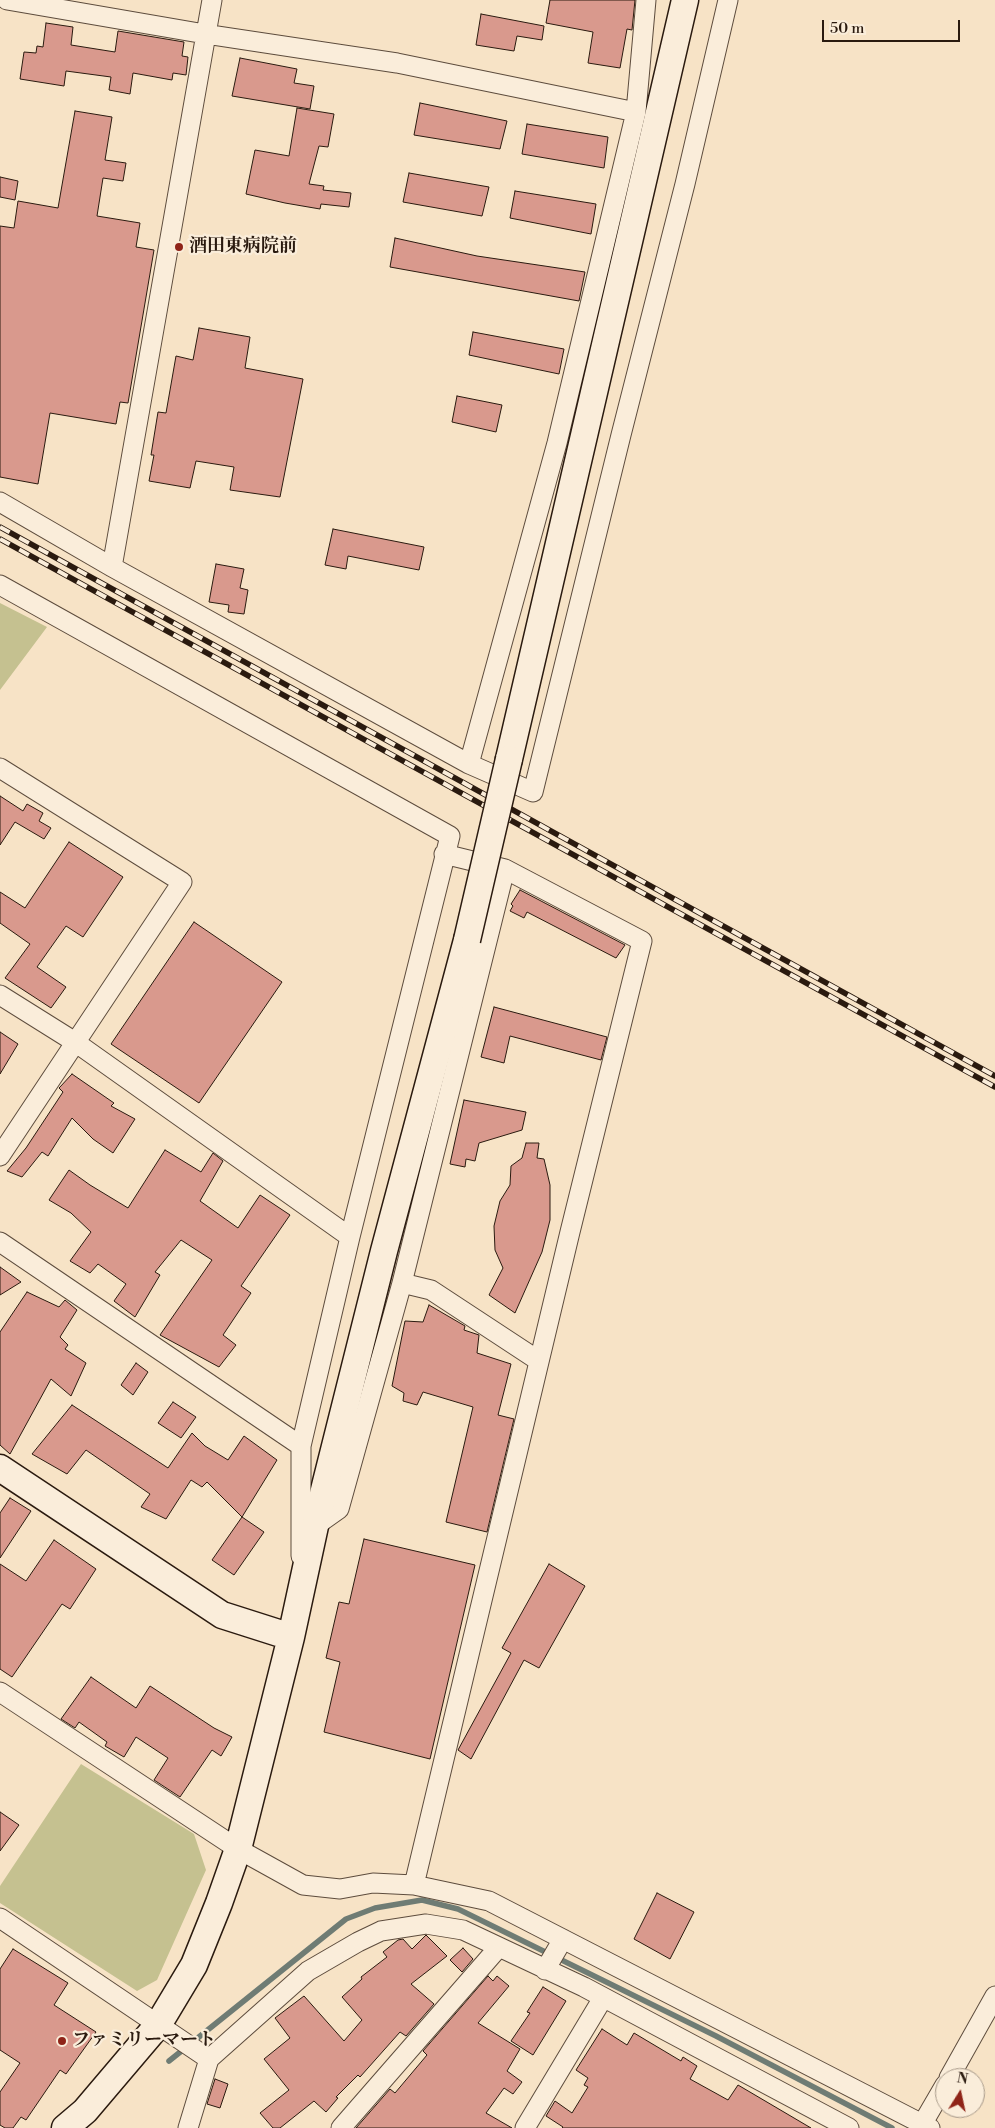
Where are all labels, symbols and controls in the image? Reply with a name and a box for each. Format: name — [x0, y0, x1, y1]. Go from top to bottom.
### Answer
scale bar — [825, 10, 962, 42]
text: 50 m — [830, 19, 864, 38]
place label: 酒田東病院前 — [189, 236, 297, 258]
marker: 酒田東病院前 — [173, 241, 185, 253]
place label: ファミリーマート — [72, 2030, 216, 2052]
marker: ファミリーマート — [56, 2035, 68, 2047]
north arrow — [935, 2068, 985, 2118]
text: N — [955, 2069, 969, 2089]

